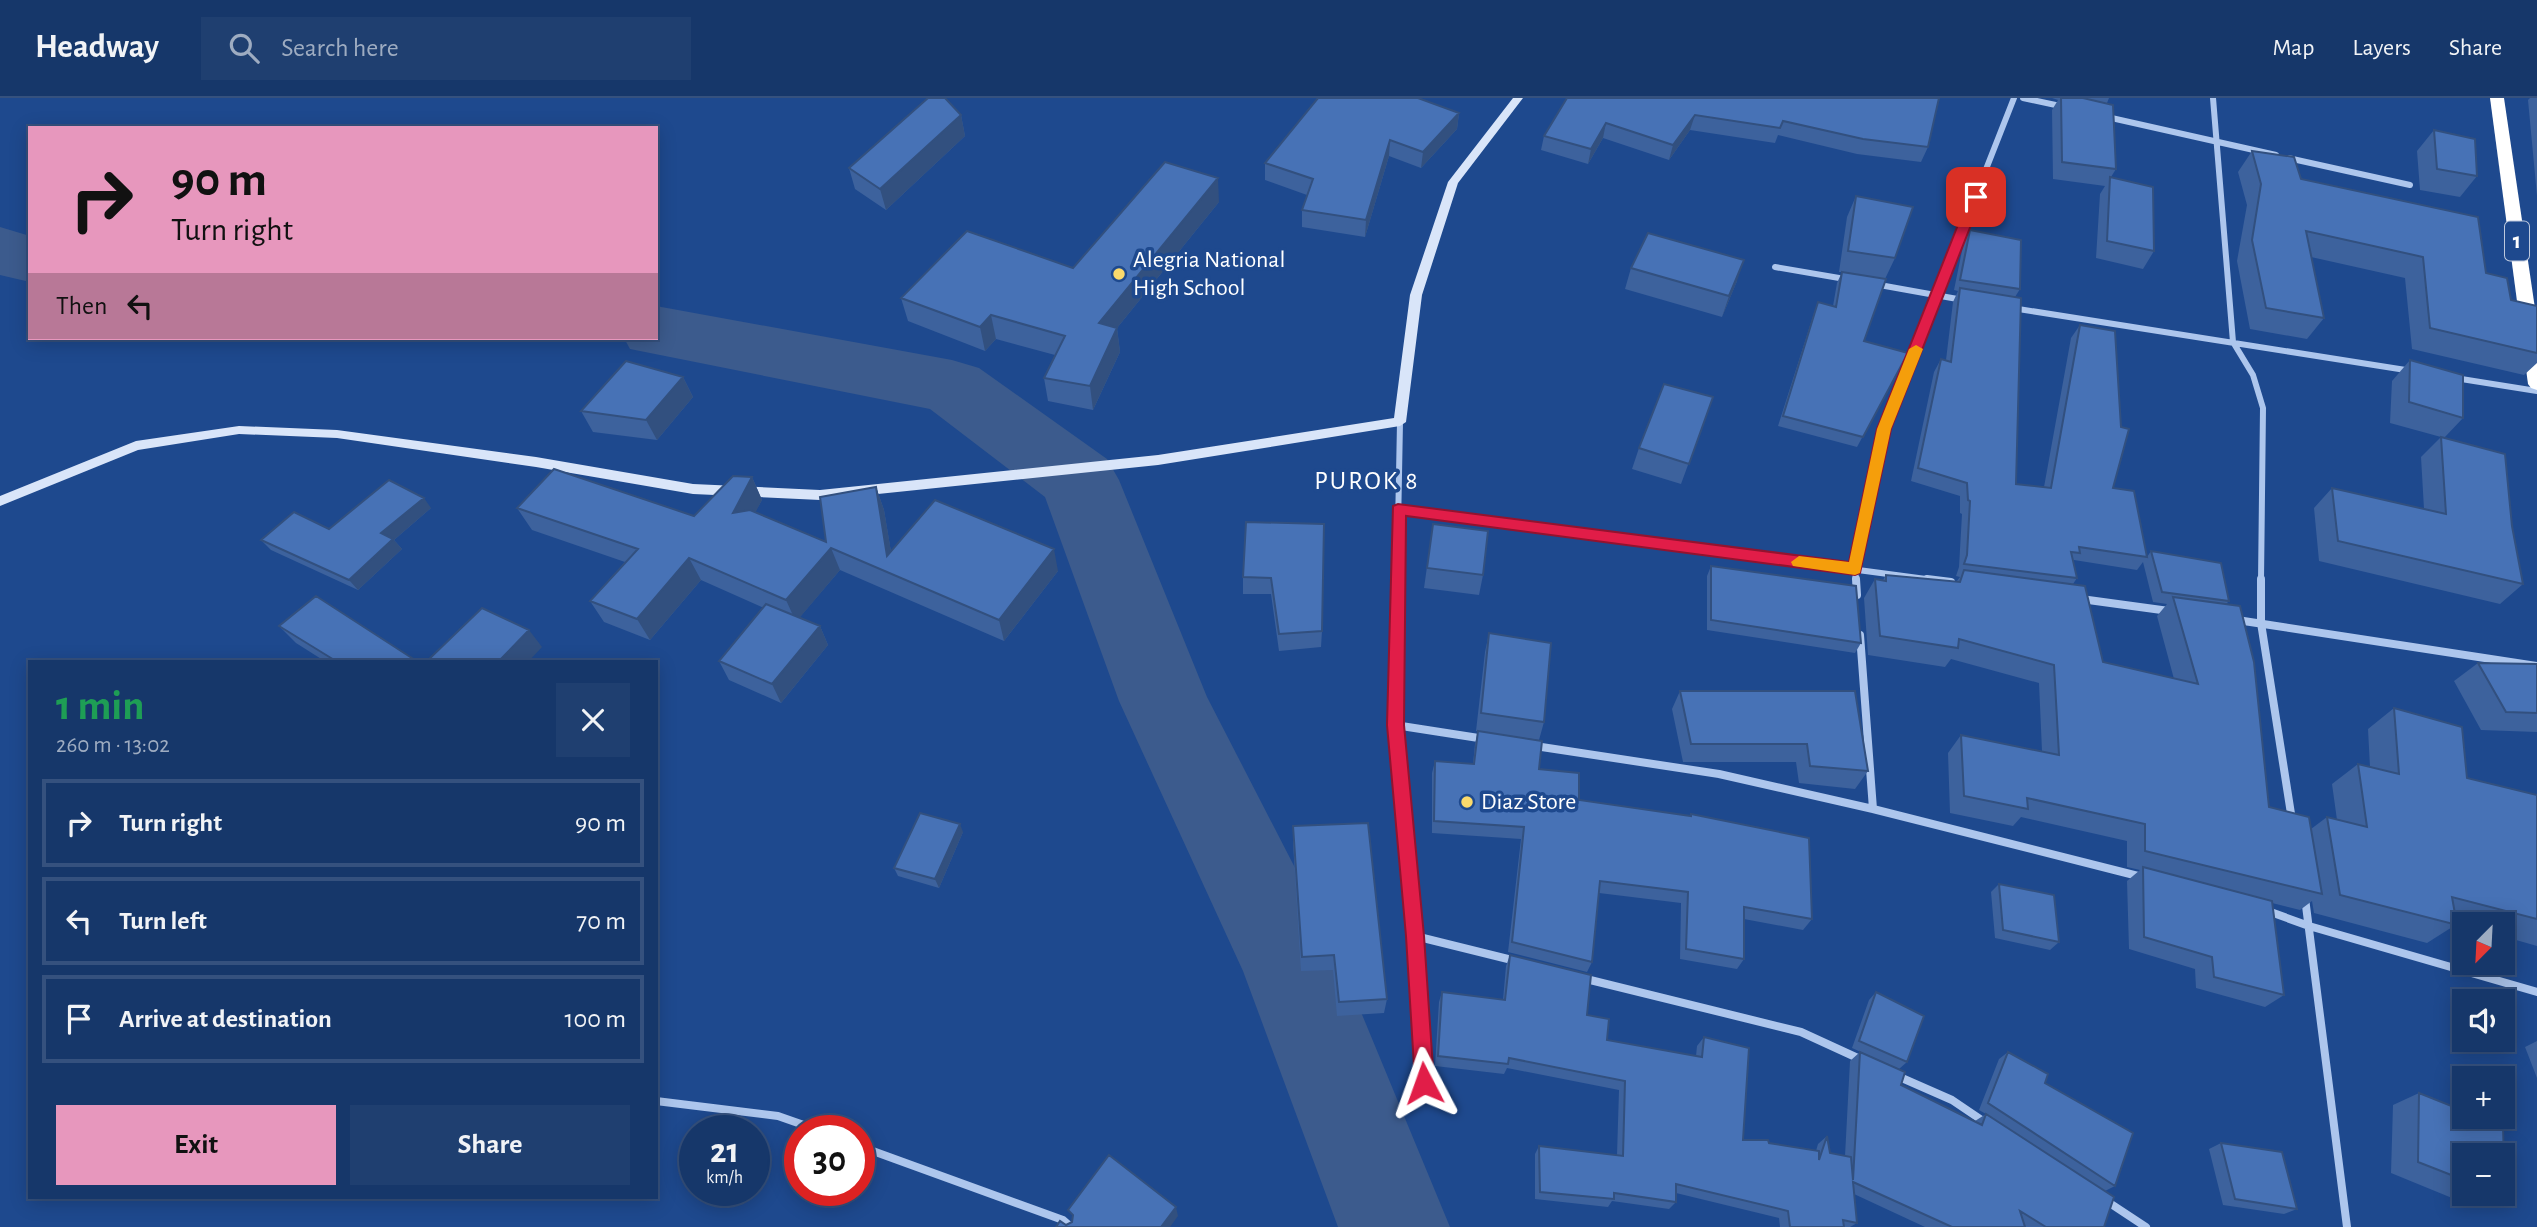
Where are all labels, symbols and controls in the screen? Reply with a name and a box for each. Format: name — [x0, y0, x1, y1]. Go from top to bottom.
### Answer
search box — [201, 17, 691, 80]
icon: search — [225, 29, 263, 67]
text: Headway — [35, 31, 159, 64]
text: Search here — [281, 35, 399, 61]
text: Map — [2272, 36, 2314, 60]
text: Layers — [2352, 36, 2411, 60]
text: Share — [2449, 36, 2502, 60]
icon: right — [56, 154, 147, 245]
text: 90 m — [171, 156, 267, 205]
pin — [1946, 167, 2006, 227]
icon: arrive — [1957, 178, 1995, 216]
text: Turn right — [171, 214, 293, 246]
road number: 1 — [2505, 222, 2529, 260]
place label: Alegria National High School — [1133, 248, 1285, 300]
marker: Alegria National High School — [1111, 266, 1127, 282]
icon: left — [121, 287, 159, 325]
text: Then — [56, 293, 107, 319]
district label: PUROK 8 — [1314, 468, 1420, 494]
button: close — [556, 683, 630, 757]
text: 1 min — [56, 685, 145, 727]
text: 260 m · 13:02 — [56, 734, 170, 757]
place label: Diaz Store — [1481, 790, 1576, 814]
marker: Diaz Store — [1459, 794, 1475, 810]
icon: right — [60, 804, 98, 842]
text: Turn right — [119, 810, 222, 836]
text: 90 m — [575, 810, 626, 836]
icon: left — [60, 902, 98, 940]
text: Turn left — [119, 908, 207, 934]
text: 70 m — [576, 908, 626, 934]
north arrow — [2452, 912, 2515, 975]
map controls — [2452, 912, 2515, 1206]
button: sound — [2452, 989, 2515, 1052]
icon: arrive — [60, 1000, 98, 1038]
text: Arrive at destination — [119, 1006, 332, 1032]
text: 100 m — [565, 1006, 626, 1032]
position arrow — [1387, 1046, 1461, 1120]
button: + — [2452, 1066, 2515, 1129]
button: Exit — [56, 1105, 336, 1185]
button: Share — [350, 1105, 630, 1185]
speed limit sign: 30 — [784, 1115, 875, 1206]
text: 21 — [710, 1134, 739, 1169]
button: − — [2452, 1143, 2515, 1206]
text: km/h — [706, 1169, 743, 1187]

